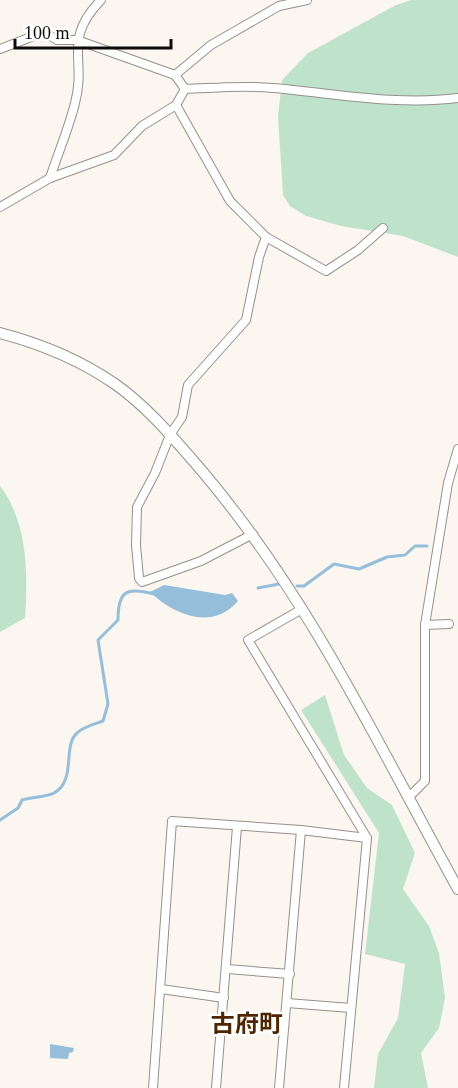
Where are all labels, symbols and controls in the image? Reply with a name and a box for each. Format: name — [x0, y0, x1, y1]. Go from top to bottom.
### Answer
scale bar — [15, 12, 171, 50]
text: 100 m — [24, 23, 70, 43]
district label: 古府町 — [211, 1011, 283, 1037]

